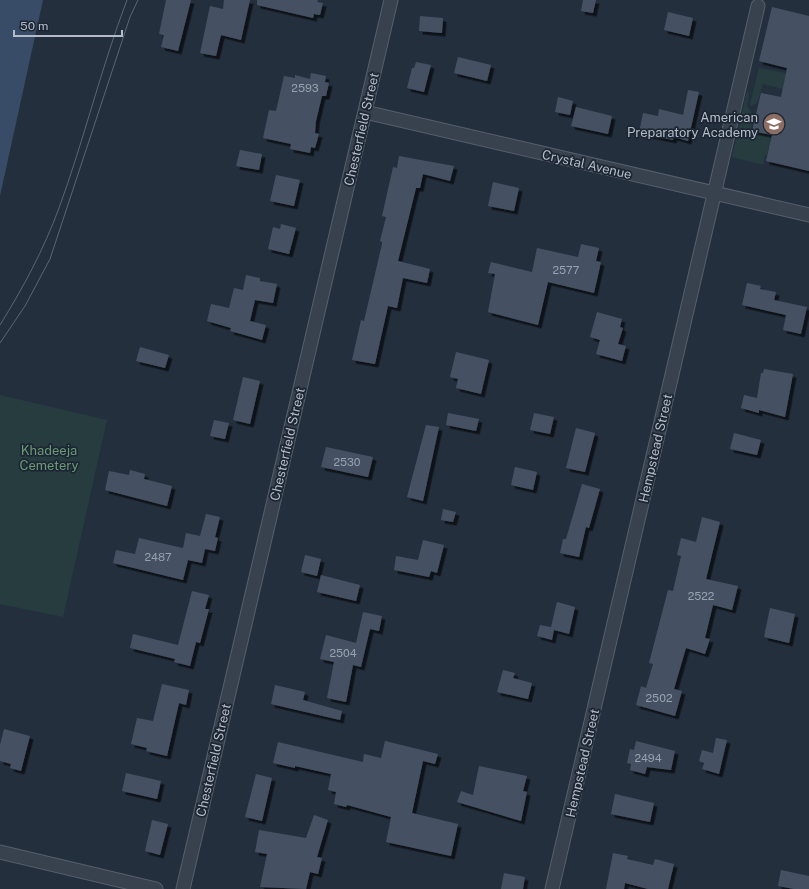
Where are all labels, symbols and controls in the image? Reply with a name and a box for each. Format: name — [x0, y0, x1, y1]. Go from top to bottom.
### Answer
scale bar — [14, 12, 122, 38]
text: 50 m — [20, 19, 48, 33]
street label: Chesterfield Street — [341, 71, 382, 187]
house number: 2593 — [291, 82, 319, 94]
place label: American Preparatory Academy — [627, 110, 758, 140]
school or university icon: American Preparatory Academy — [761, 111, 787, 137]
street label: Crystal Avenue — [541, 147, 633, 182]
house number: 2577 — [553, 264, 580, 276]
street label: Chesterfield Street — [267, 386, 308, 502]
street label: Hempstead Street — [636, 392, 675, 504]
park label: Khadeeja Cemetery — [19, 443, 79, 473]
house number: 2530 — [333, 456, 361, 468]
house number: 2487 — [145, 551, 172, 563]
house number: 2522 — [688, 590, 715, 602]
house number: 2504 — [329, 647, 357, 659]
house number: 2502 — [646, 692, 673, 704]
street label: Chesterfield Street — [193, 702, 234, 818]
street label: Hempstead Street — [563, 707, 602, 819]
house number: 2494 — [634, 752, 662, 764]

